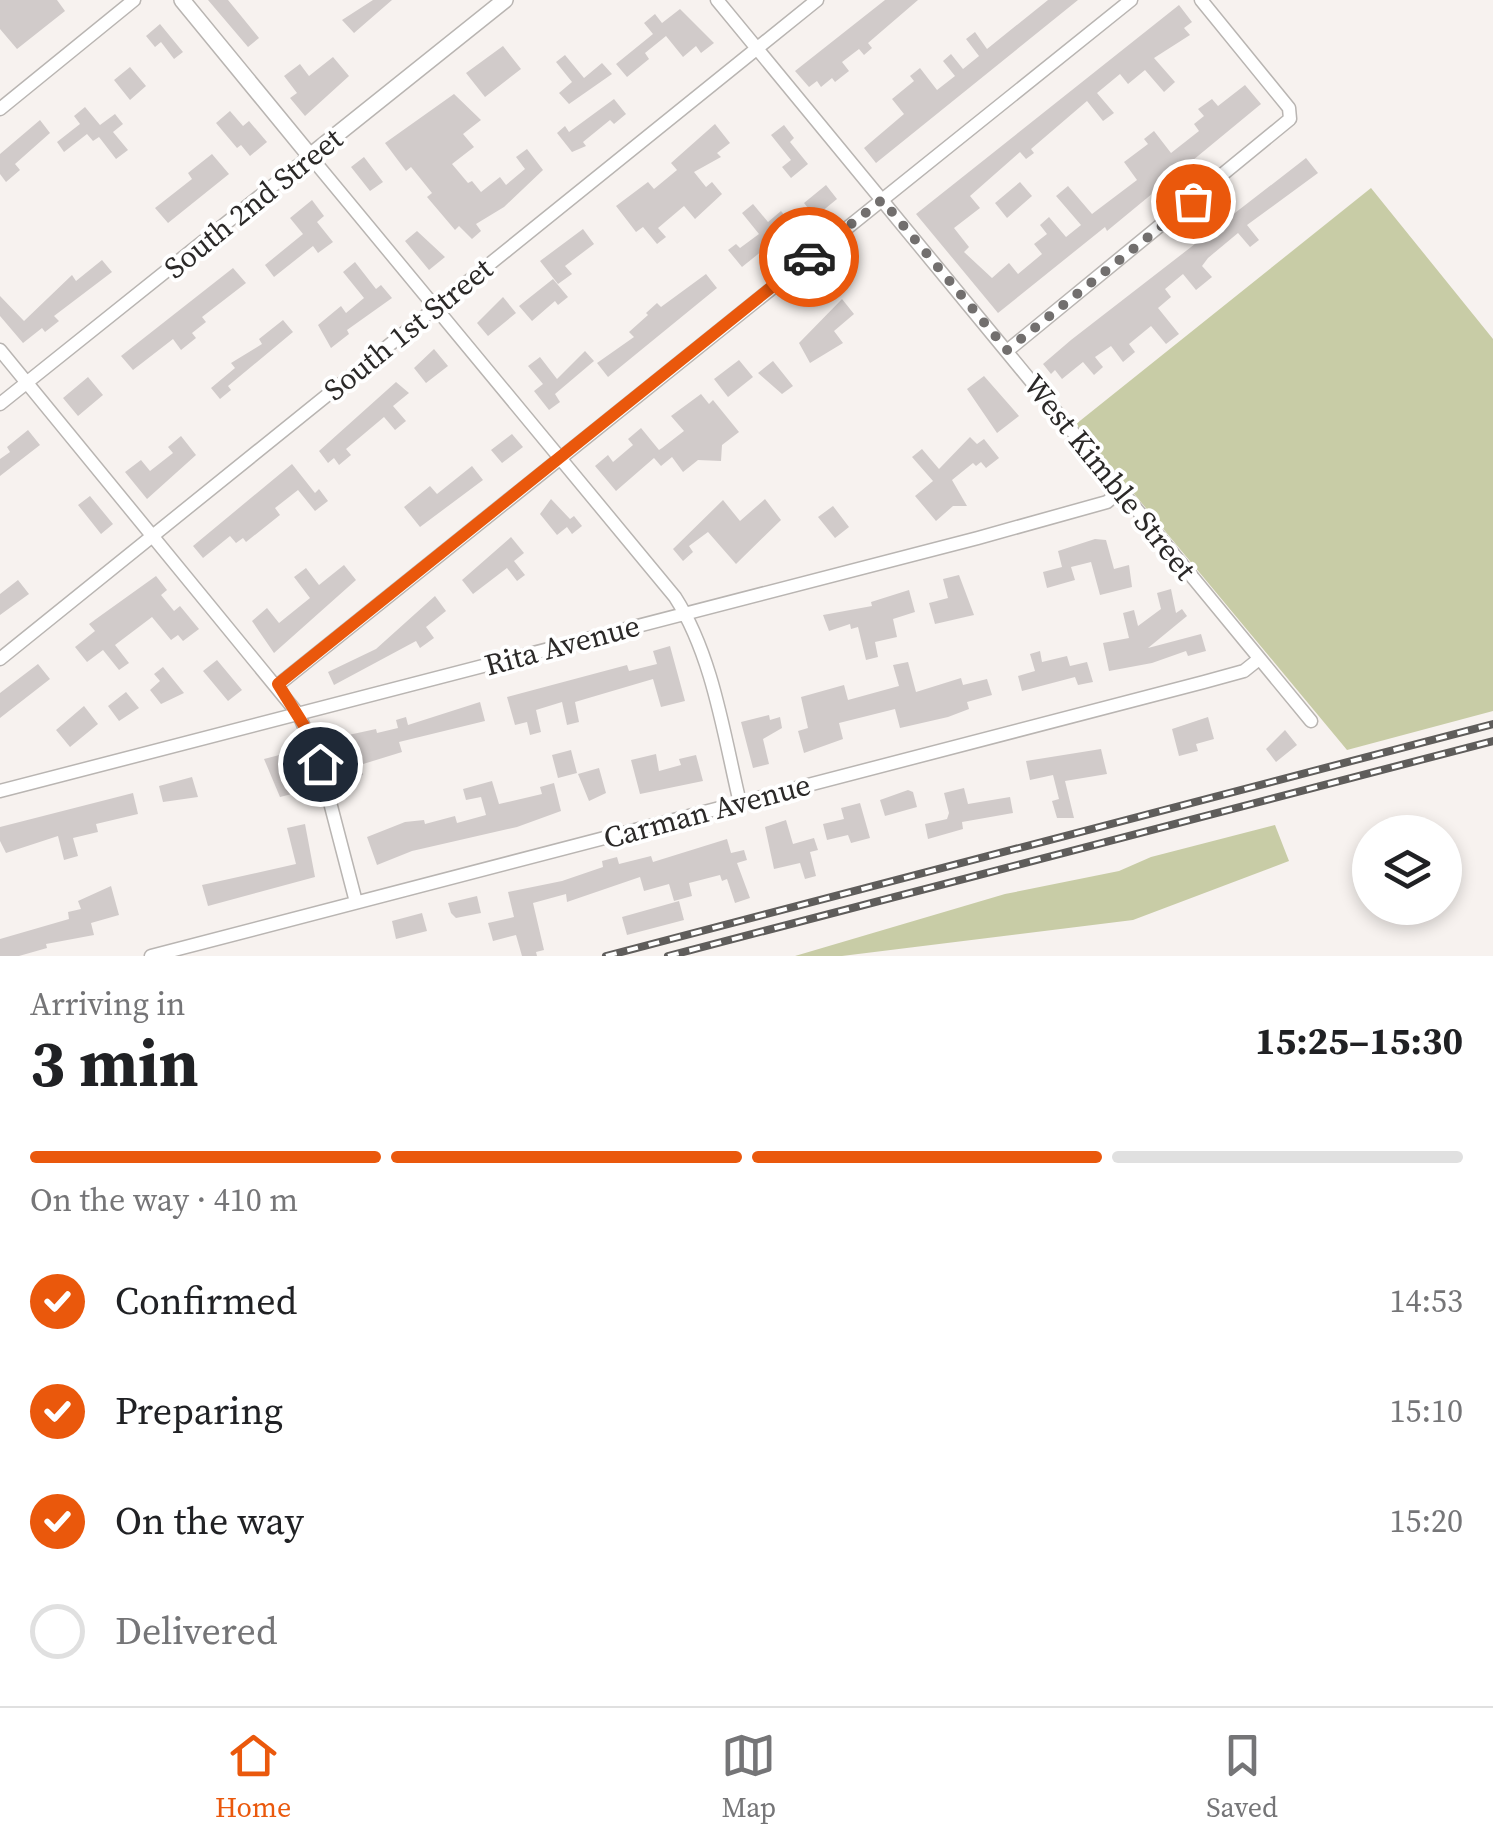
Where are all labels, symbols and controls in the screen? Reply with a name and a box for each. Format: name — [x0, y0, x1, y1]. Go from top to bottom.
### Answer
street label: South 2nd Street — [155, 118, 351, 288]
pin — [1151, 159, 1236, 244]
icon: bag — [1166, 174, 1221, 229]
courier — [759, 207, 859, 307]
icon: car — [782, 230, 837, 285]
street label: South 1st Street — [315, 248, 501, 410]
street label: West Kimble Street — [1014, 366, 1206, 589]
street label: Rita Avenue — [480, 605, 644, 685]
pin — [278, 722, 363, 807]
icon: home — [293, 737, 348, 792]
street label: Carman Avenue — [599, 764, 815, 858]
map controls — [1352, 815, 1462, 925]
button: layers — [1352, 815, 1462, 925]
text: Arriving in — [30, 982, 185, 1026]
text: 15:25–15:30 — [1255, 1015, 1463, 1067]
text: 3 min — [30, 1019, 199, 1108]
text: On the way · 410 m — [30, 1178, 298, 1222]
icon: check — [30, 1274, 85, 1329]
text: Confirmed — [115, 1275, 297, 1327]
text: 14:53 — [1389, 1279, 1463, 1323]
icon: check — [30, 1384, 85, 1439]
text: Preparing — [115, 1385, 283, 1437]
text: 15:10 — [1389, 1389, 1463, 1433]
icon: check — [30, 1494, 85, 1549]
text: On the way — [115, 1495, 304, 1547]
text: 15:20 — [1389, 1499, 1463, 1543]
text: Delivered — [115, 1605, 278, 1657]
tab: Home — [215, 1728, 291, 1826]
tab: Map — [721, 1728, 776, 1826]
tab: Saved — [1206, 1728, 1278, 1826]

